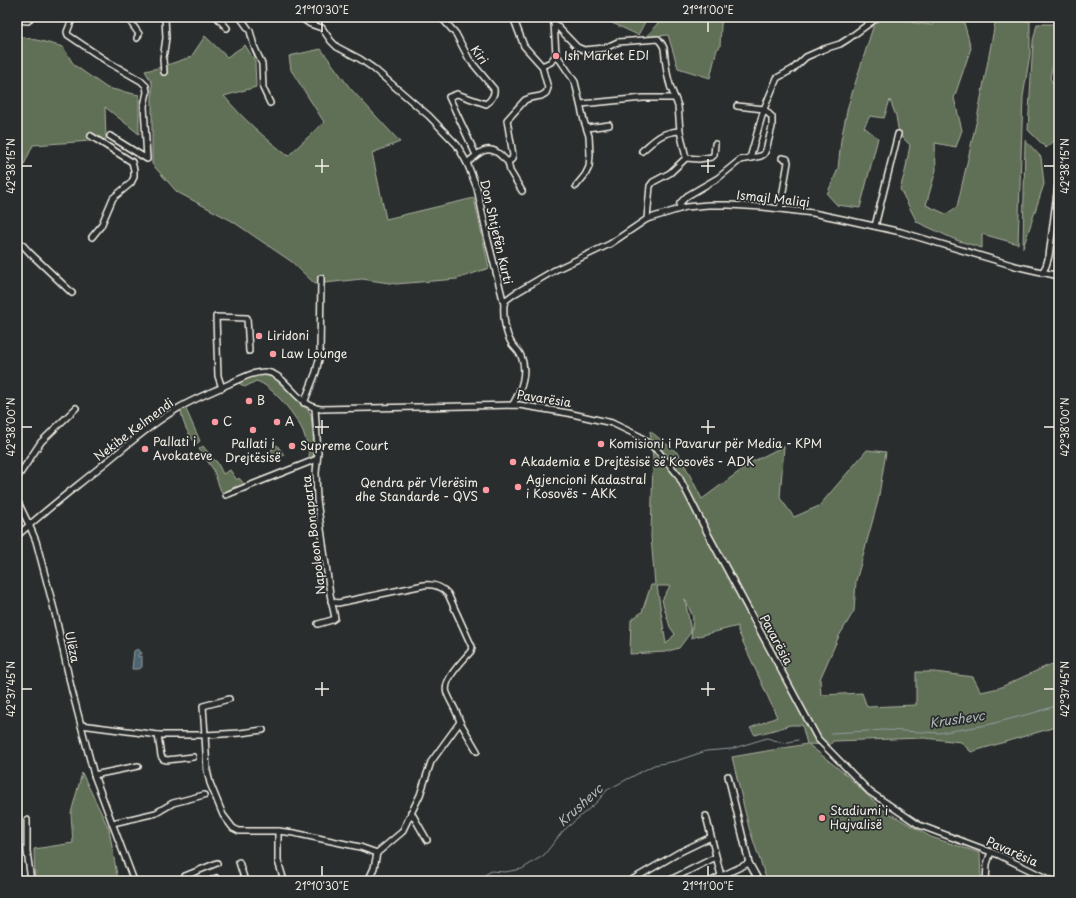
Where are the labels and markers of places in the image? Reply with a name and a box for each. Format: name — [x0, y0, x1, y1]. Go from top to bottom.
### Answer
place label: Ish Market EDI — [564, 46, 649, 64]
marker: Ish Market EDI — [551, 51, 561, 61]
place label: Liridoni — [267, 326, 309, 344]
marker: Liridoni — [254, 331, 264, 341]
place label: Law Lounge — [281, 344, 348, 362]
marker: Law Lounge — [268, 349, 278, 359]
place label: B — [257, 391, 265, 409]
marker: B — [244, 396, 254, 406]
place label: C — [223, 412, 232, 430]
place label: A — [285, 412, 294, 430]
marker: C — [210, 417, 220, 427]
marker: A — [272, 417, 282, 427]
marker: Pallati i Drejtësisë — [248, 425, 258, 435]
place label: Pallati i Avokateve — [153, 432, 213, 464]
place label: Pallati i Drejtësisë — [225, 434, 281, 466]
place label: Komisioni i Pavarur për Media - KPM — [609, 434, 822, 452]
place label: Supreme Court — [300, 436, 388, 454]
marker: Komisioni i Pavarur për Media - KPM — [596, 439, 606, 449]
marker: Supreme Court — [287, 441, 297, 451]
marker: Pallati i Avokateve — [140, 444, 150, 454]
place label: Akademia e Drejtësisë së Kosovës - ADK — [521, 452, 754, 470]
marker: Akademia e Drejtësisë së Kosovës - ADK — [508, 457, 518, 467]
place label: Agjencioni Kadastral i Kosovës - AKK — [526, 470, 646, 502]
place label: Qendra për Vlerësim dhe Standarde - QVS — [355, 473, 478, 505]
marker: Agjencioni Kadastral i Kosovës - AKK — [513, 482, 523, 492]
marker: Qendra për Vlerësim dhe Standarde - QVS — [481, 485, 491, 495]
place label: Stadiumi i Hajvalisë — [830, 801, 888, 833]
marker: Stadiumi i Hajvalisë — [817, 813, 827, 823]

